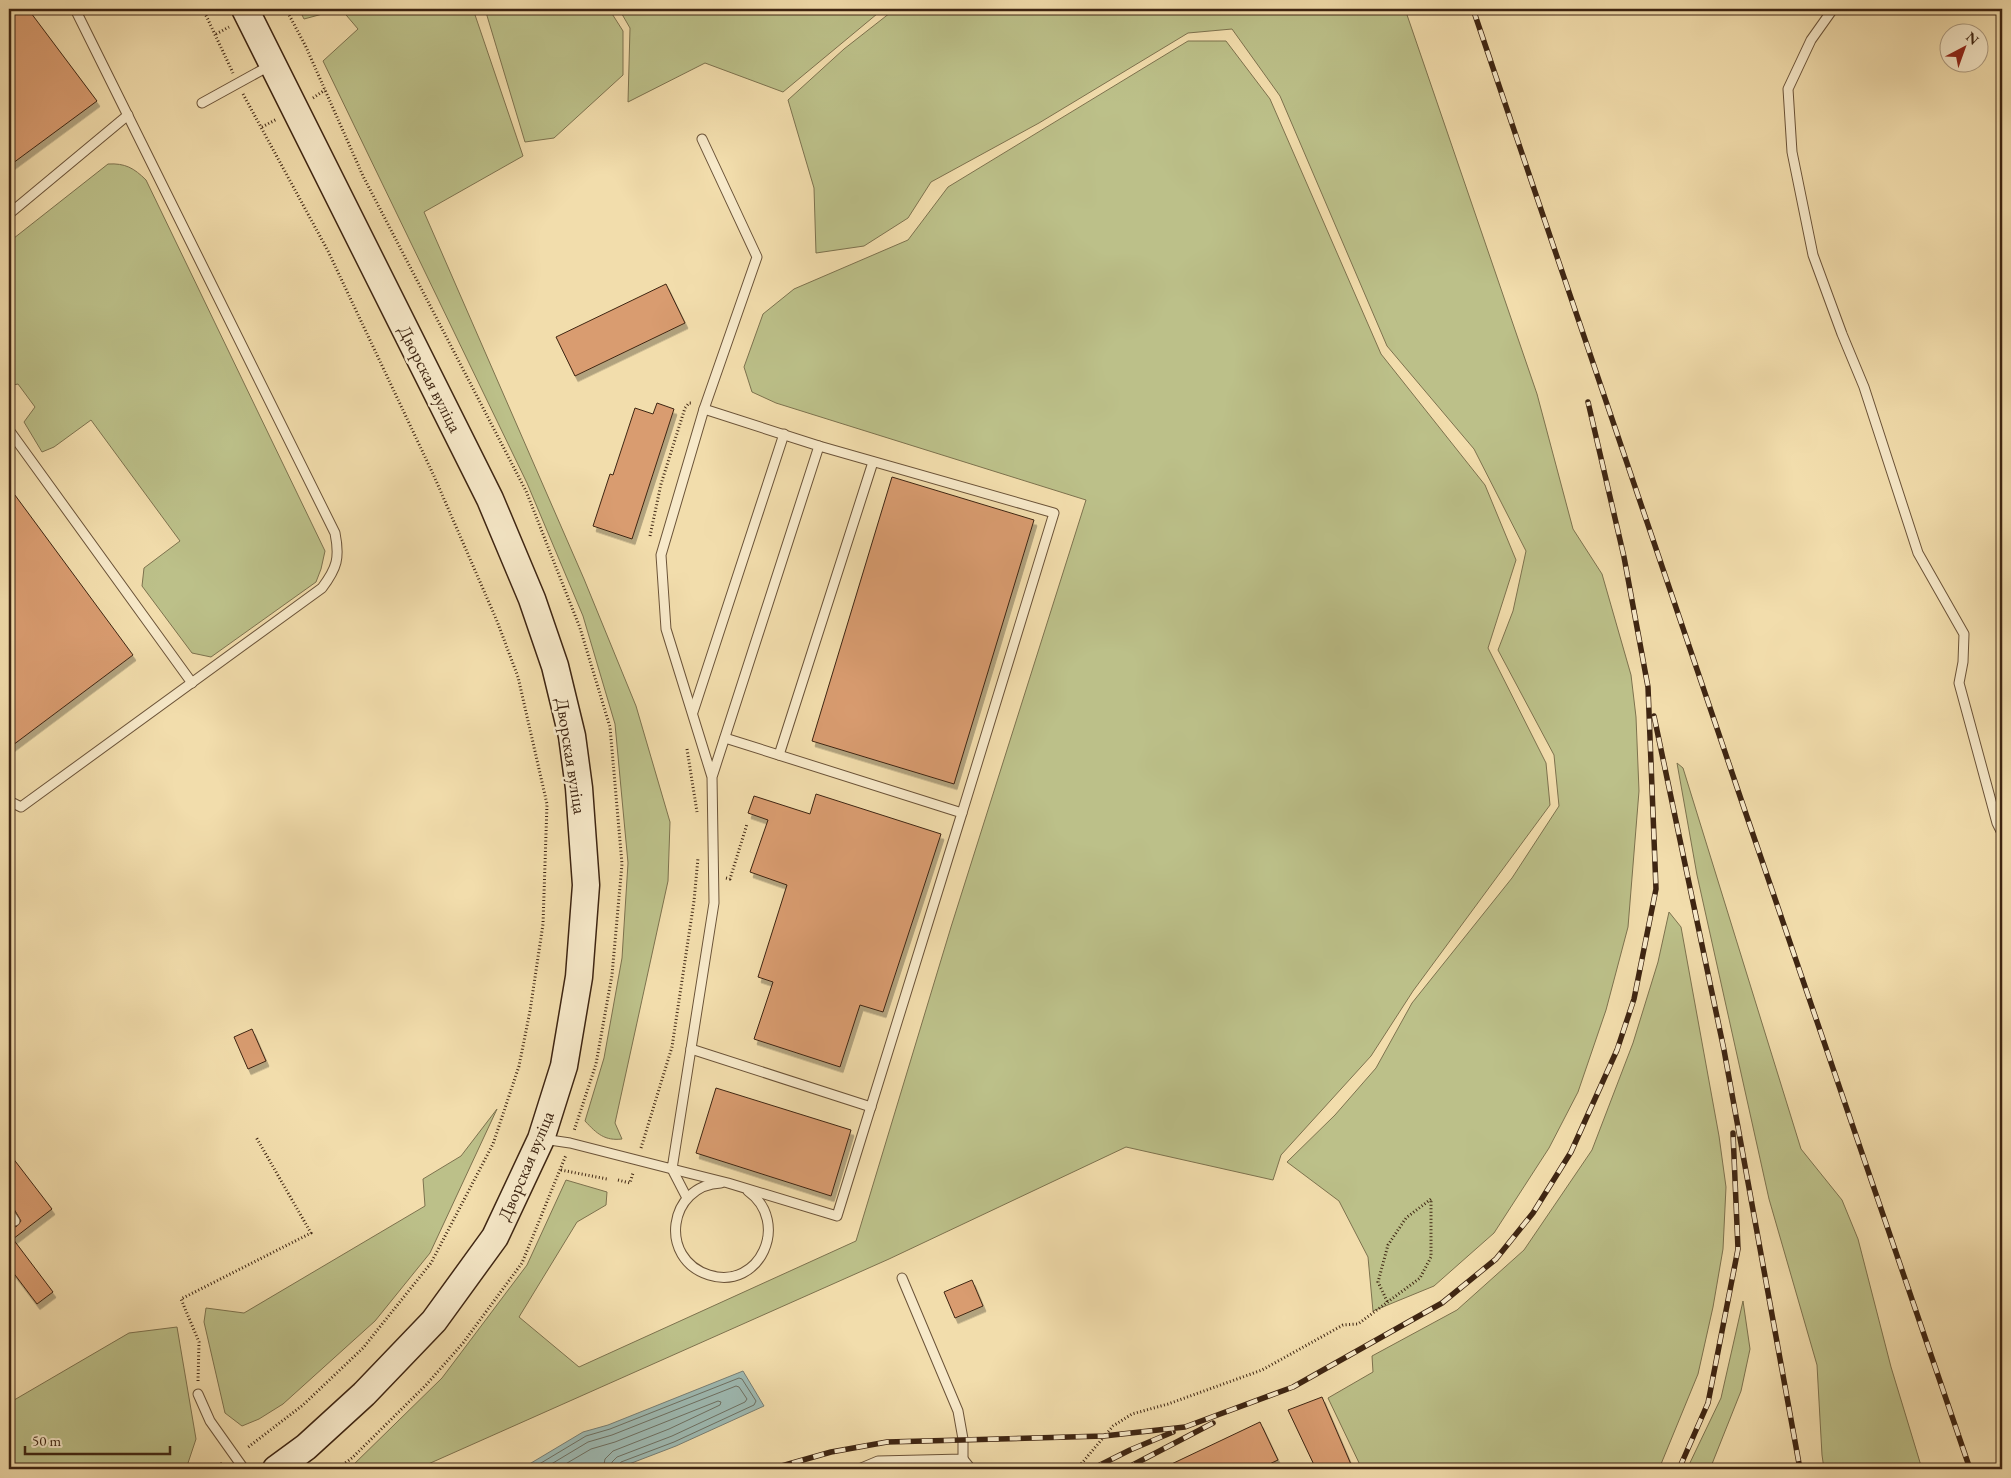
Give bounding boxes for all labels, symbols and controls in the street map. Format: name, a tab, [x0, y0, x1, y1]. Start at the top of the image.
north arrow	[1938, 22, 1988, 72]
text: N	[1962, 28, 1983, 49]
street label: Дворская вуліца	[394, 321, 468, 437]
street label: Дворская вуліца	[551, 696, 592, 816]
street label: Дворская вуліца	[492, 1107, 559, 1224]
scale bar	[25, 1423, 170, 1455]
text: 50 m	[32, 1431, 61, 1450]

